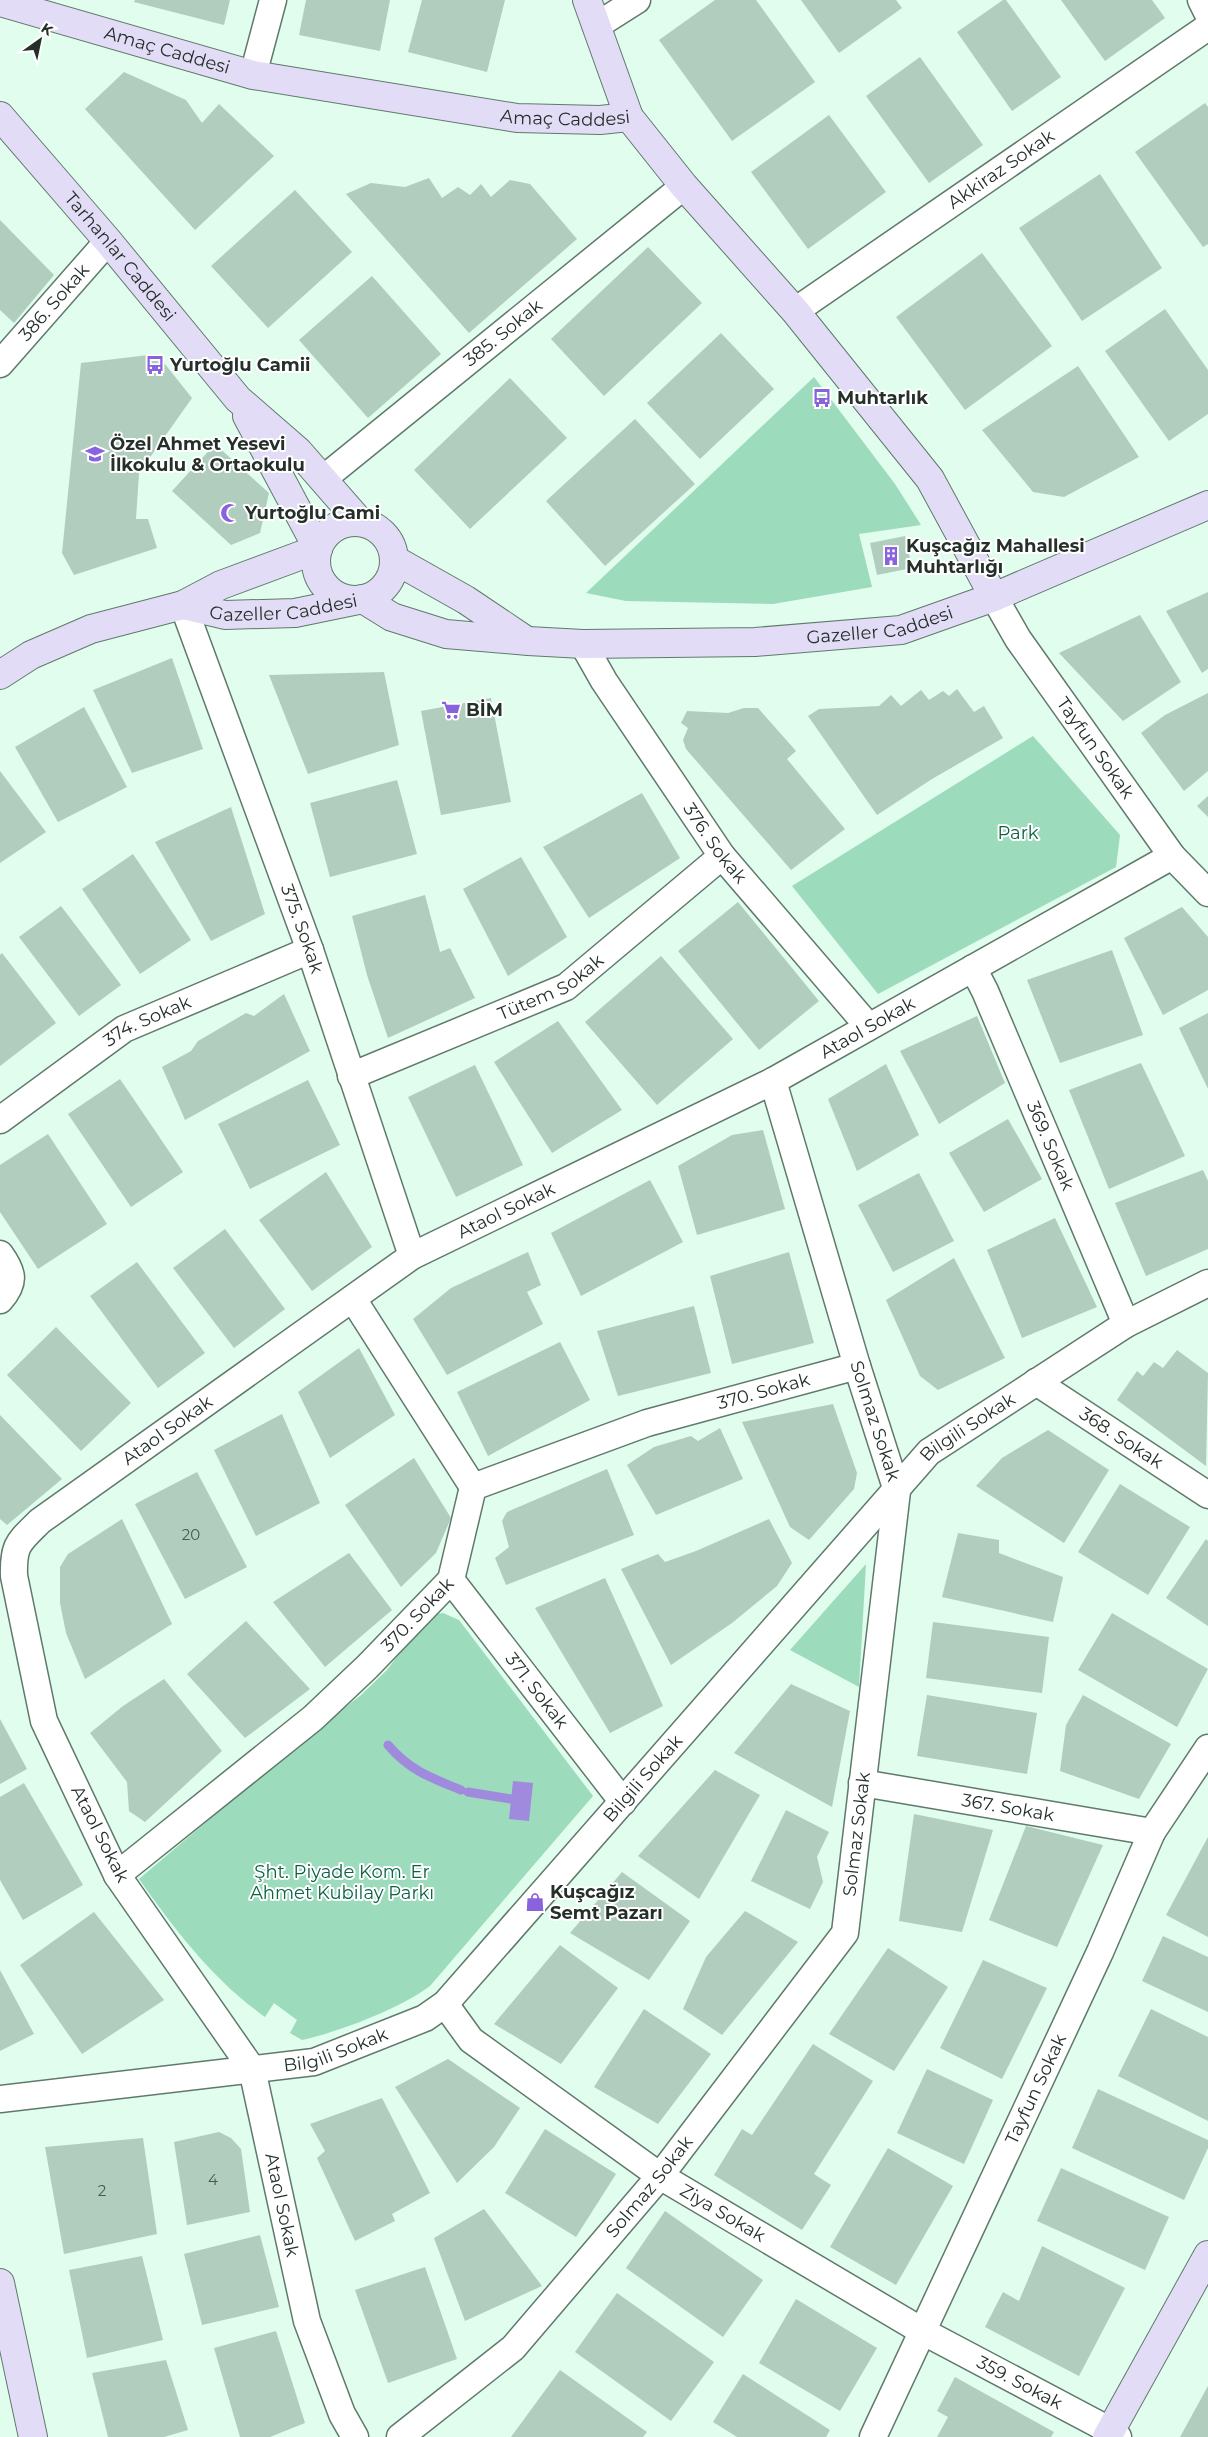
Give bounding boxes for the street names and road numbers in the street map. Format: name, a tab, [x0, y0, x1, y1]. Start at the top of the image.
street label: Amaç Caddesi	[102, 22, 233, 79]
street label: Amaç Caddesi	[499, 104, 631, 131]
street label: Akkiraz Sokak	[943, 125, 1059, 214]
street label: Tarhanlar Caddesi	[60, 187, 181, 326]
street label: 386. Sokak	[14, 259, 94, 346]
street label: 385. Sokak	[459, 294, 547, 371]
street label: Gazeller Caddesi	[207, 589, 359, 626]
street label: Gazeller Caddesi	[806, 601, 956, 649]
street label: Tayfun Sokak	[1052, 693, 1139, 803]
street label: 376. Sokak	[678, 799, 752, 888]
street label: 375. Sokak	[276, 881, 328, 976]
street label: Tütem Sokak	[495, 949, 608, 1025]
street label: 374. Sokak	[99, 991, 194, 1052]
street label: Ataol Sokak	[816, 992, 919, 1063]
street label: 369. Sokak	[1022, 1098, 1079, 1194]
street label: Ataol Sokak	[454, 1177, 559, 1243]
street label: Solmaz Sokak	[845, 1358, 905, 1484]
street label: 370. Sokak	[715, 1368, 812, 1414]
street label: Bilgili Sokak	[915, 1388, 1019, 1466]
street label: Ataol Sokak	[118, 1391, 217, 1470]
street label: 368. Sokak	[1075, 1403, 1167, 1474]
street label: 370. Sokak	[377, 1573, 458, 1657]
street label: 371. Sokak	[500, 1648, 573, 1733]
street label: Bilgili Sokak	[599, 1730, 687, 1827]
street label: Solmaz Sokak	[838, 1770, 875, 1898]
street label: Ataol Sokak	[66, 1782, 134, 1886]
street label: 367. Sokak	[960, 1789, 1056, 1826]
street label: Bilgili Sokak	[282, 2023, 391, 2077]
street label: Tayfun Sokak	[1001, 2030, 1071, 2148]
street label: Solmaz Sokak	[601, 2131, 698, 2242]
street label: Ataol Sokak	[260, 2151, 304, 2259]
street label: Ziya Sokak	[676, 2179, 770, 2247]
street label: 359. Sokak	[973, 2351, 1066, 2414]

